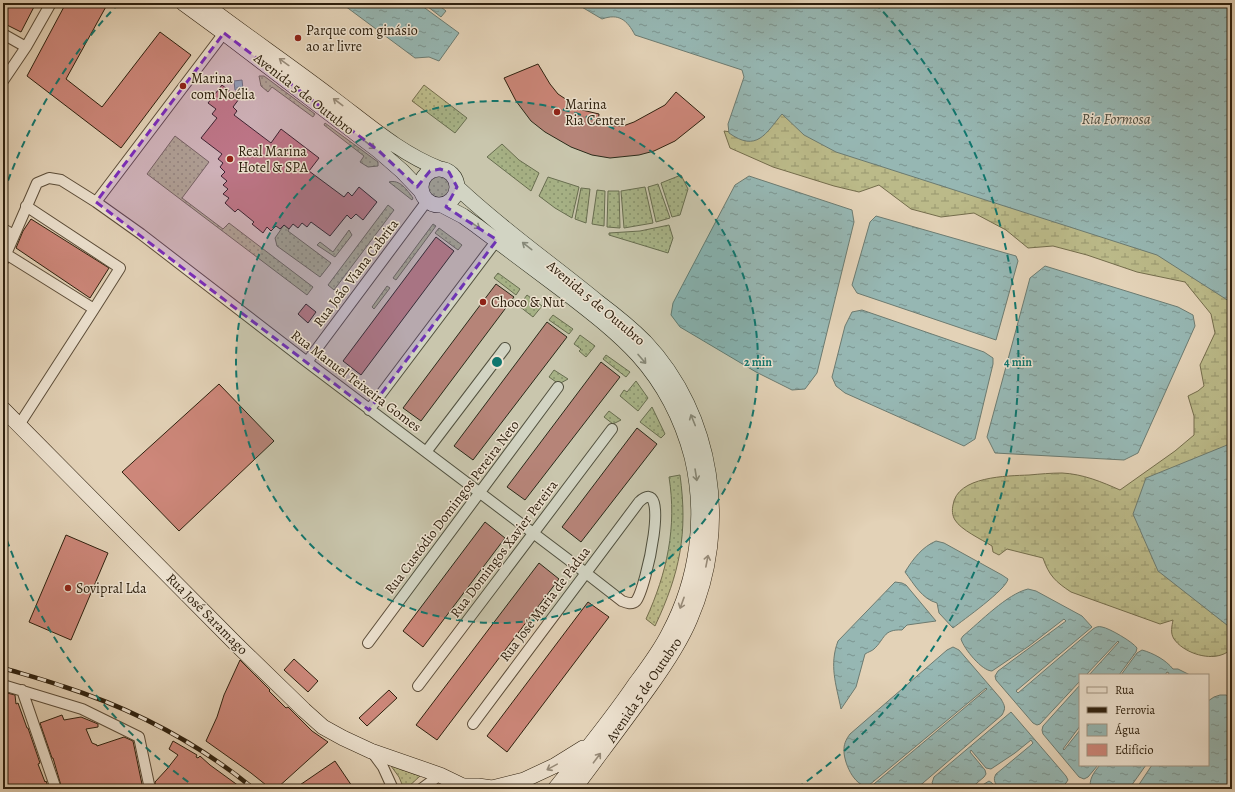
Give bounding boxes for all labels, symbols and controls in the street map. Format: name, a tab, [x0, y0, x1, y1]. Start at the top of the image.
place label: Parque com ginásio ao ar livre	[306, 21, 418, 56]
marker: Parque com ginásio ao ar livre	[293, 33, 303, 43]
street label: Avenida 5 de Outubro	[249, 48, 358, 139]
one-way arrow	[278, 58, 289, 66]
place label: Marina com Noélia	[191, 69, 256, 104]
marker: Marina com Noélia	[178, 81, 188, 91]
place label: Marina Ria Center	[565, 95, 626, 130]
one-way arrow	[333, 98, 344, 106]
marker: Marina Ria Center	[552, 107, 562, 117]
water label: Ria Formosa	[1081, 109, 1151, 129]
one-way arrow	[364, 140, 375, 149]
place label: Real Marina Hotel & SPA	[238, 142, 309, 177]
marker: Real Marina Hotel & SPA	[225, 154, 235, 164]
street label: Rua João Viana Cabrita	[309, 215, 403, 331]
one-way arrow	[470, 221, 481, 229]
one-way arrow	[522, 241, 533, 250]
street label: Avenida 5 de Outubro	[542, 256, 649, 350]
place label: Choco & Nut	[491, 293, 565, 312]
marker: Choco & Nut	[478, 297, 488, 307]
street label: Rua Manuel Teixeira Gomes	[287, 326, 425, 436]
one-way arrow	[637, 354, 646, 364]
text: 2 min	[744, 354, 772, 370]
text: 4 min	[1004, 354, 1032, 370]
centre of rings	[490, 355, 504, 369]
one-way arrow	[689, 414, 697, 426]
street label: Rua Custódio Domingos Pereira Neto	[380, 416, 524, 598]
one-way arrow	[692, 469, 700, 482]
street label: Rua Domingos Xavier Pereira	[446, 476, 562, 622]
street label: Rua José Maria de Pádua	[495, 542, 595, 665]
one-way arrow	[704, 555, 712, 568]
street label: Rua José Saramago	[162, 569, 252, 659]
place label: Sovipral Lda	[76, 579, 147, 598]
marker: Sovipral Lda	[63, 583, 73, 593]
one-way arrow	[678, 597, 686, 609]
street label: Avenida 5 de Outubro	[601, 634, 686, 747]
legend	[1079, 674, 1209, 766]
text: Rua	[1115, 682, 1134, 698]
text: Ferrovia	[1115, 702, 1156, 718]
text: Água	[1114, 722, 1141, 738]
text: Edifício	[1115, 742, 1153, 758]
one-way arrow	[593, 752, 601, 763]
one-way arrow	[547, 763, 559, 771]

